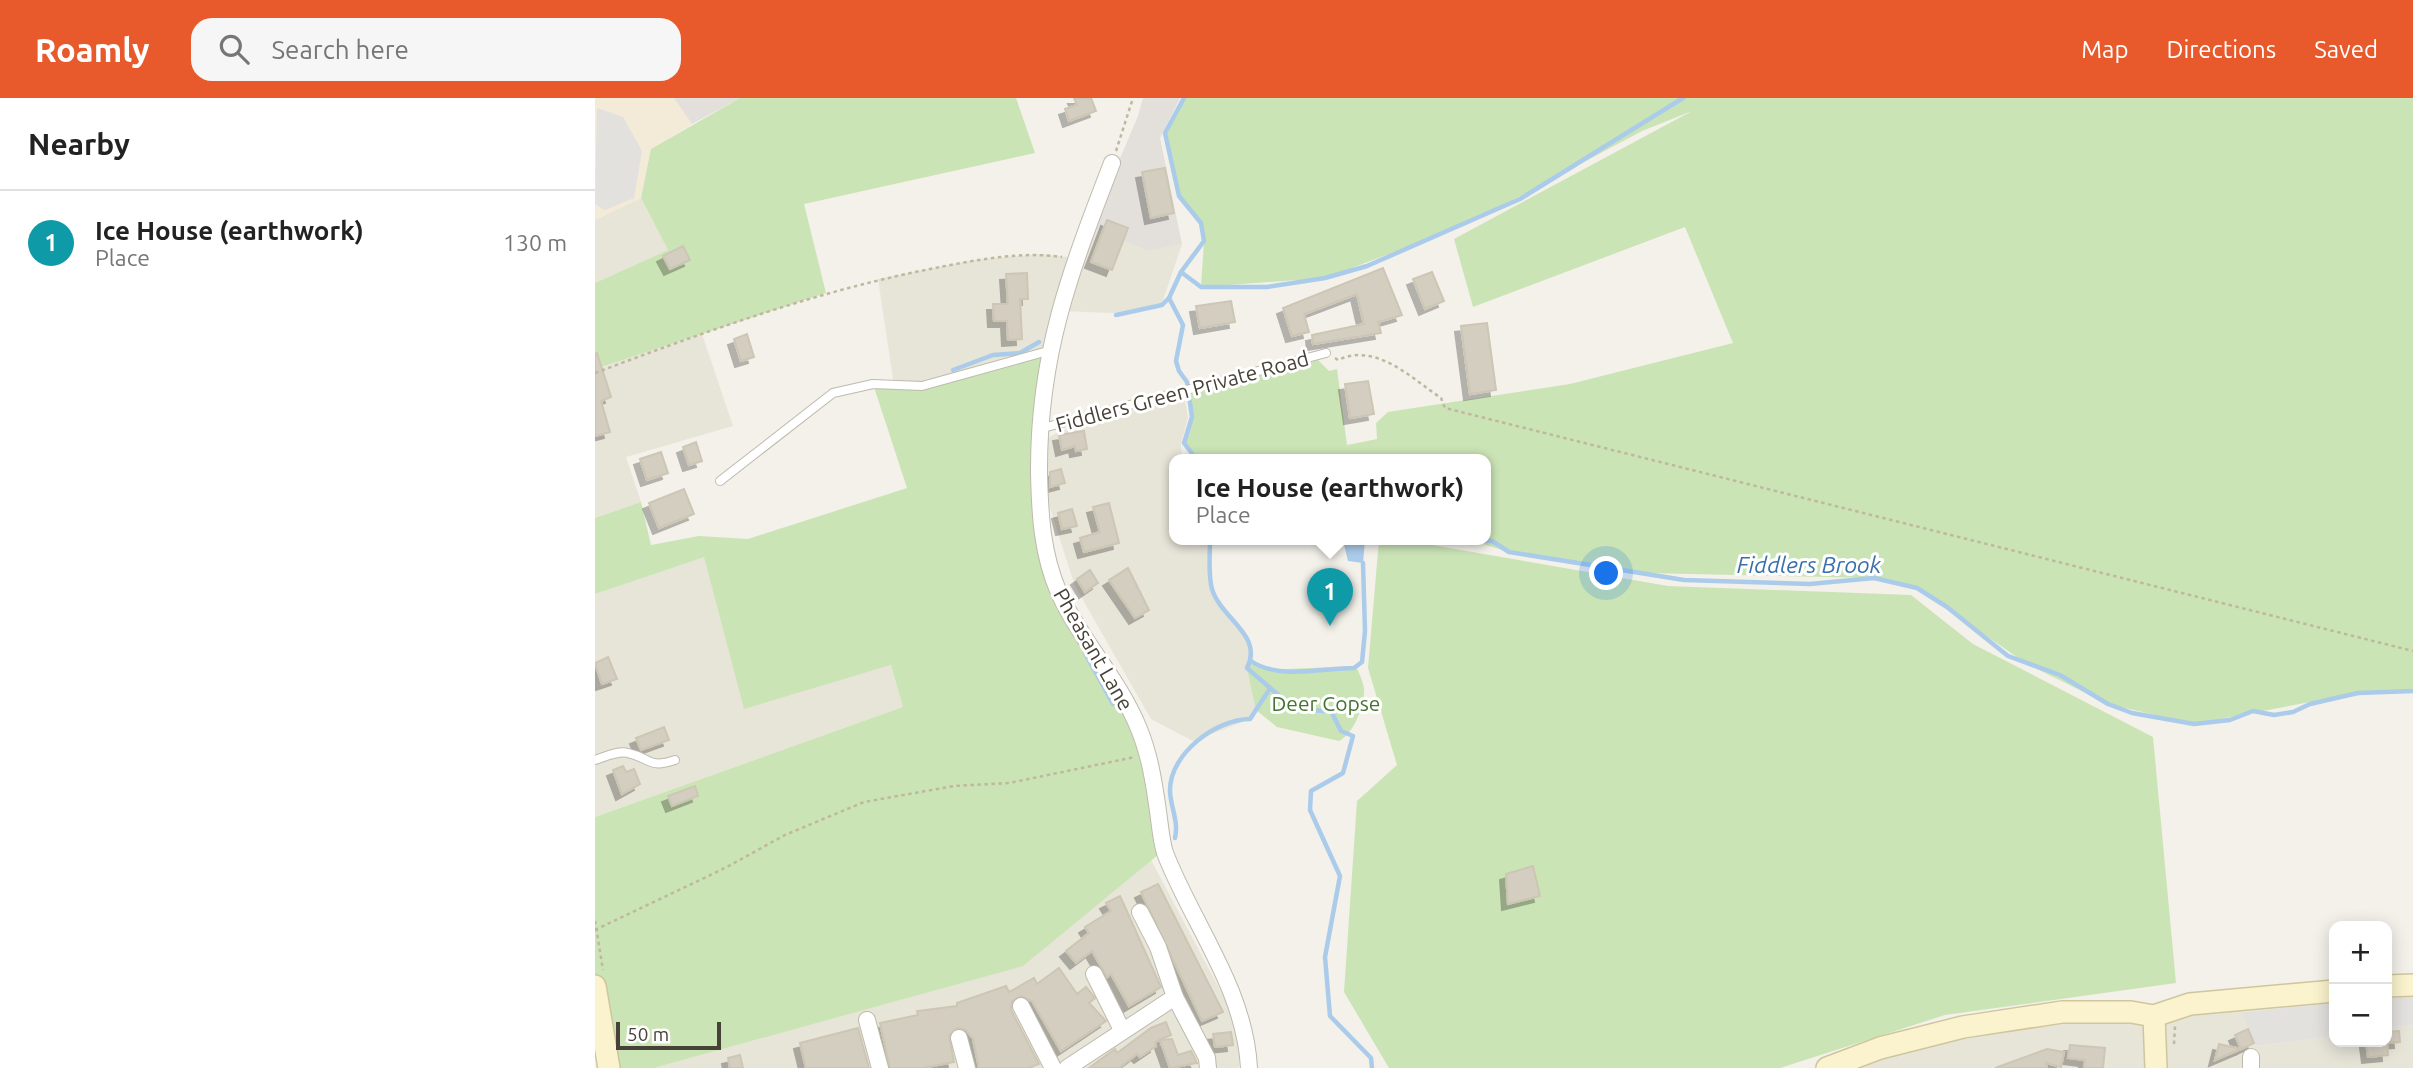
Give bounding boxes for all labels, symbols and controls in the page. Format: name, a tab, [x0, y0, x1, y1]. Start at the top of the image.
search box	[191, 18, 681, 81]
icon: search	[215, 30, 253, 68]
text: Roamly	[35, 31, 149, 68]
text: Search here	[271, 35, 409, 64]
text: Map	[2081, 36, 2128, 63]
text: Directions	[2166, 36, 2276, 63]
text: Saved	[2314, 36, 2378, 63]
text: Nearby	[28, 127, 130, 161]
text: Ice House (earthwork)	[95, 216, 364, 245]
text: 1	[45, 230, 57, 255]
text: 130 m	[503, 230, 567, 255]
text: Place	[95, 245, 150, 270]
street label: Fiddlers Green Private Road	[1053, 346, 1311, 436]
popup	[1169, 454, 1491, 545]
text: Ice House (earthwork)	[1196, 473, 1464, 502]
text: Place	[1196, 502, 1251, 527]
water label: Fiddlers Brook	[1737, 552, 1882, 577]
your location	[1589, 556, 1623, 590]
pin: 1	[1307, 568, 1353, 626]
street label: Pheasant Lane	[1049, 584, 1139, 714]
park label: Deer Copse	[1272, 691, 1380, 715]
map controls	[2329, 921, 2392, 1047]
button: +	[2329, 921, 2392, 984]
button: −	[2329, 984, 2392, 1047]
scale bar	[616, 1019, 721, 1051]
text: 50 m	[627, 1023, 669, 1045]

